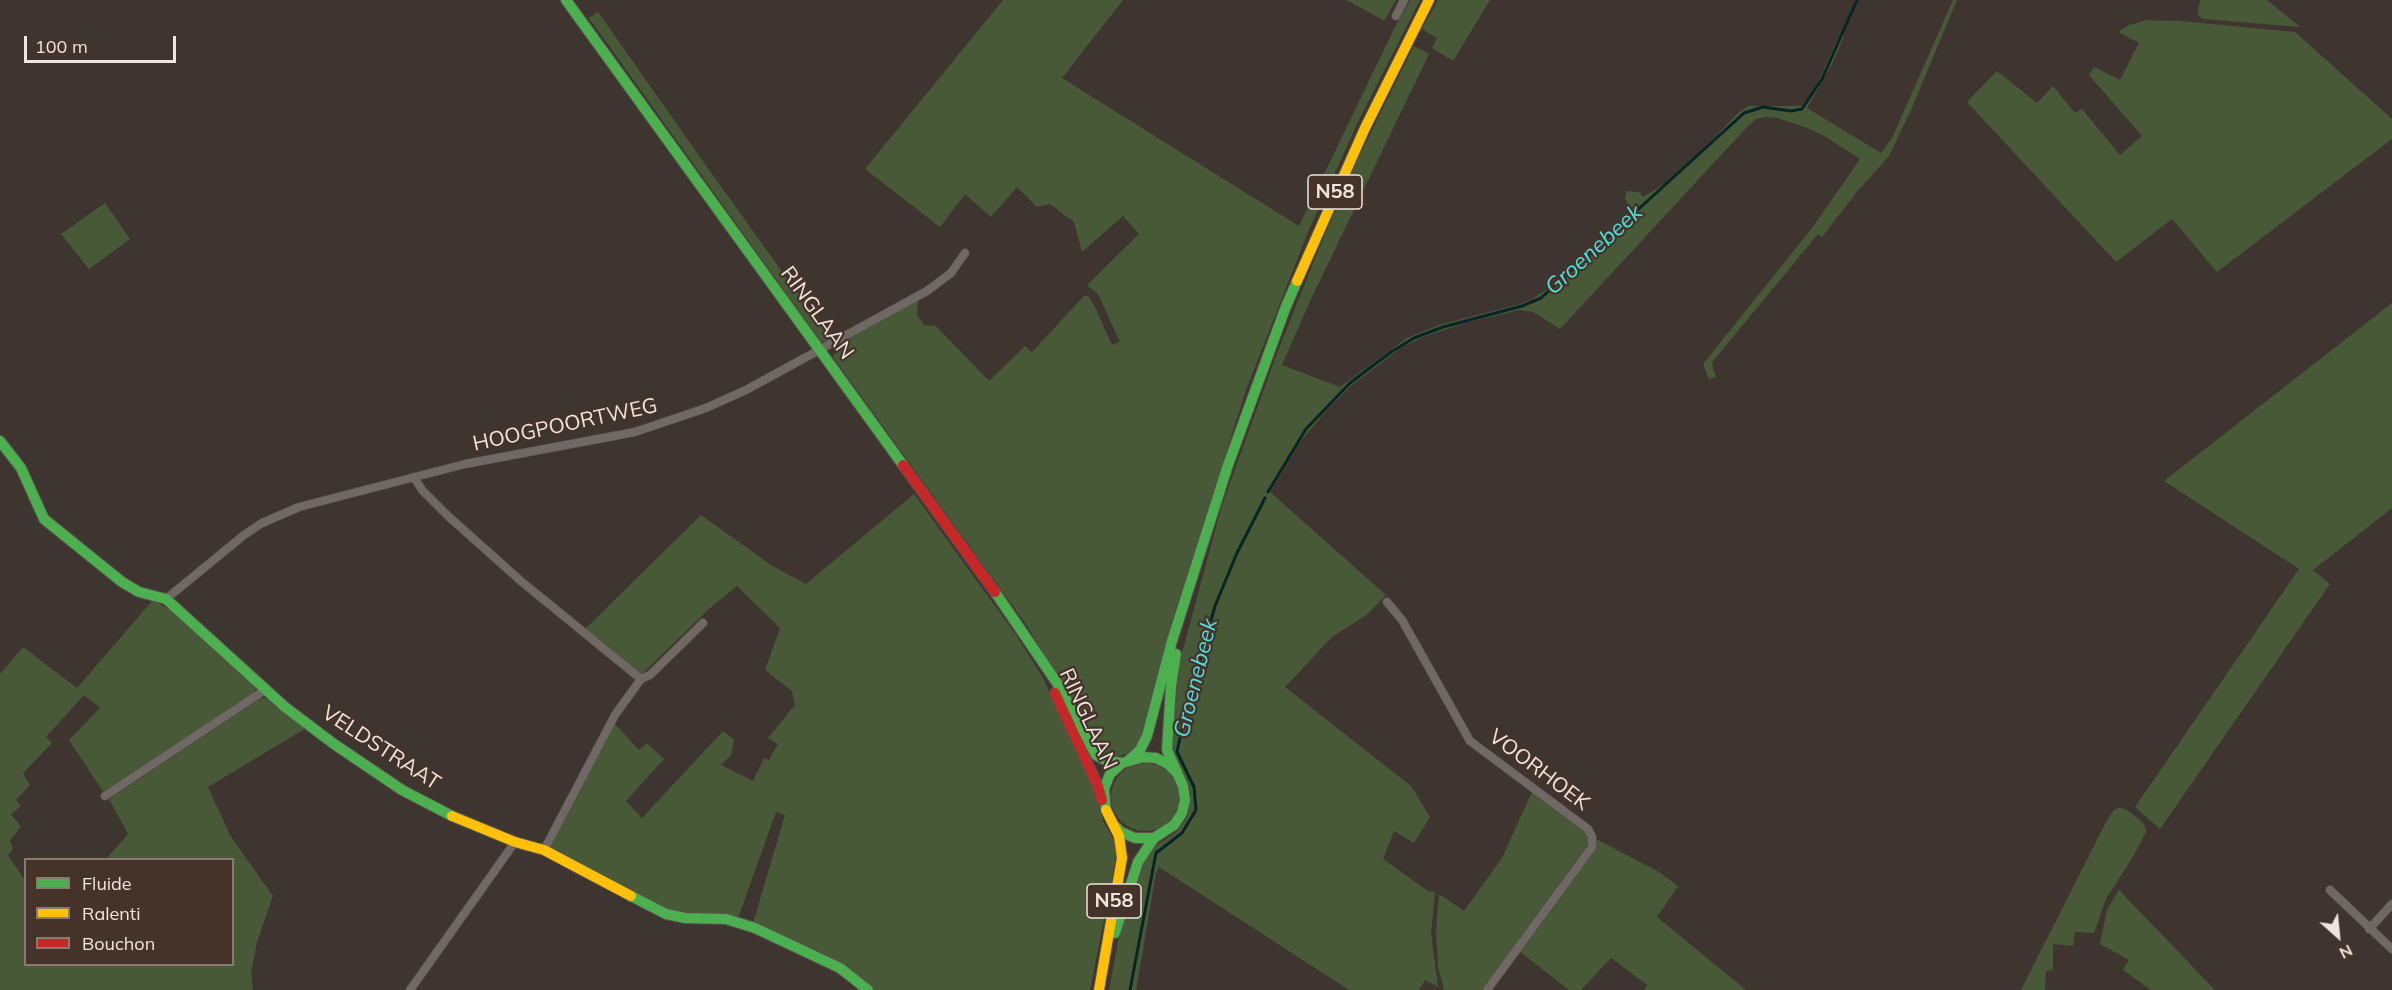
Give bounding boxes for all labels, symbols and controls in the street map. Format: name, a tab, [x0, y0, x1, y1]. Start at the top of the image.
scale bar	[27, 24, 178, 62]
text: 100 m	[35, 35, 88, 58]
road number: N58	[1308, 175, 1362, 209]
water label: Groenebeek	[1540, 199, 1648, 301]
street label: RINGLAAN	[775, 262, 859, 364]
street label: HOOGPOORTWEG	[471, 393, 659, 457]
water label: Groenebeek	[1168, 616, 1224, 740]
street label: RINGLAAN	[1054, 664, 1122, 774]
street label: VELDSTRAAT	[317, 700, 445, 796]
street label: VOORHOEK	[1484, 724, 1594, 816]
legend	[24, 858, 234, 966]
text: Fluide	[82, 872, 132, 895]
road number: N58	[1087, 884, 1141, 918]
text: Ralenti	[82, 902, 140, 925]
north arrow	[2308, 906, 2368, 966]
text: Bouchon	[82, 932, 155, 955]
text: N	[2336, 940, 2356, 964]

